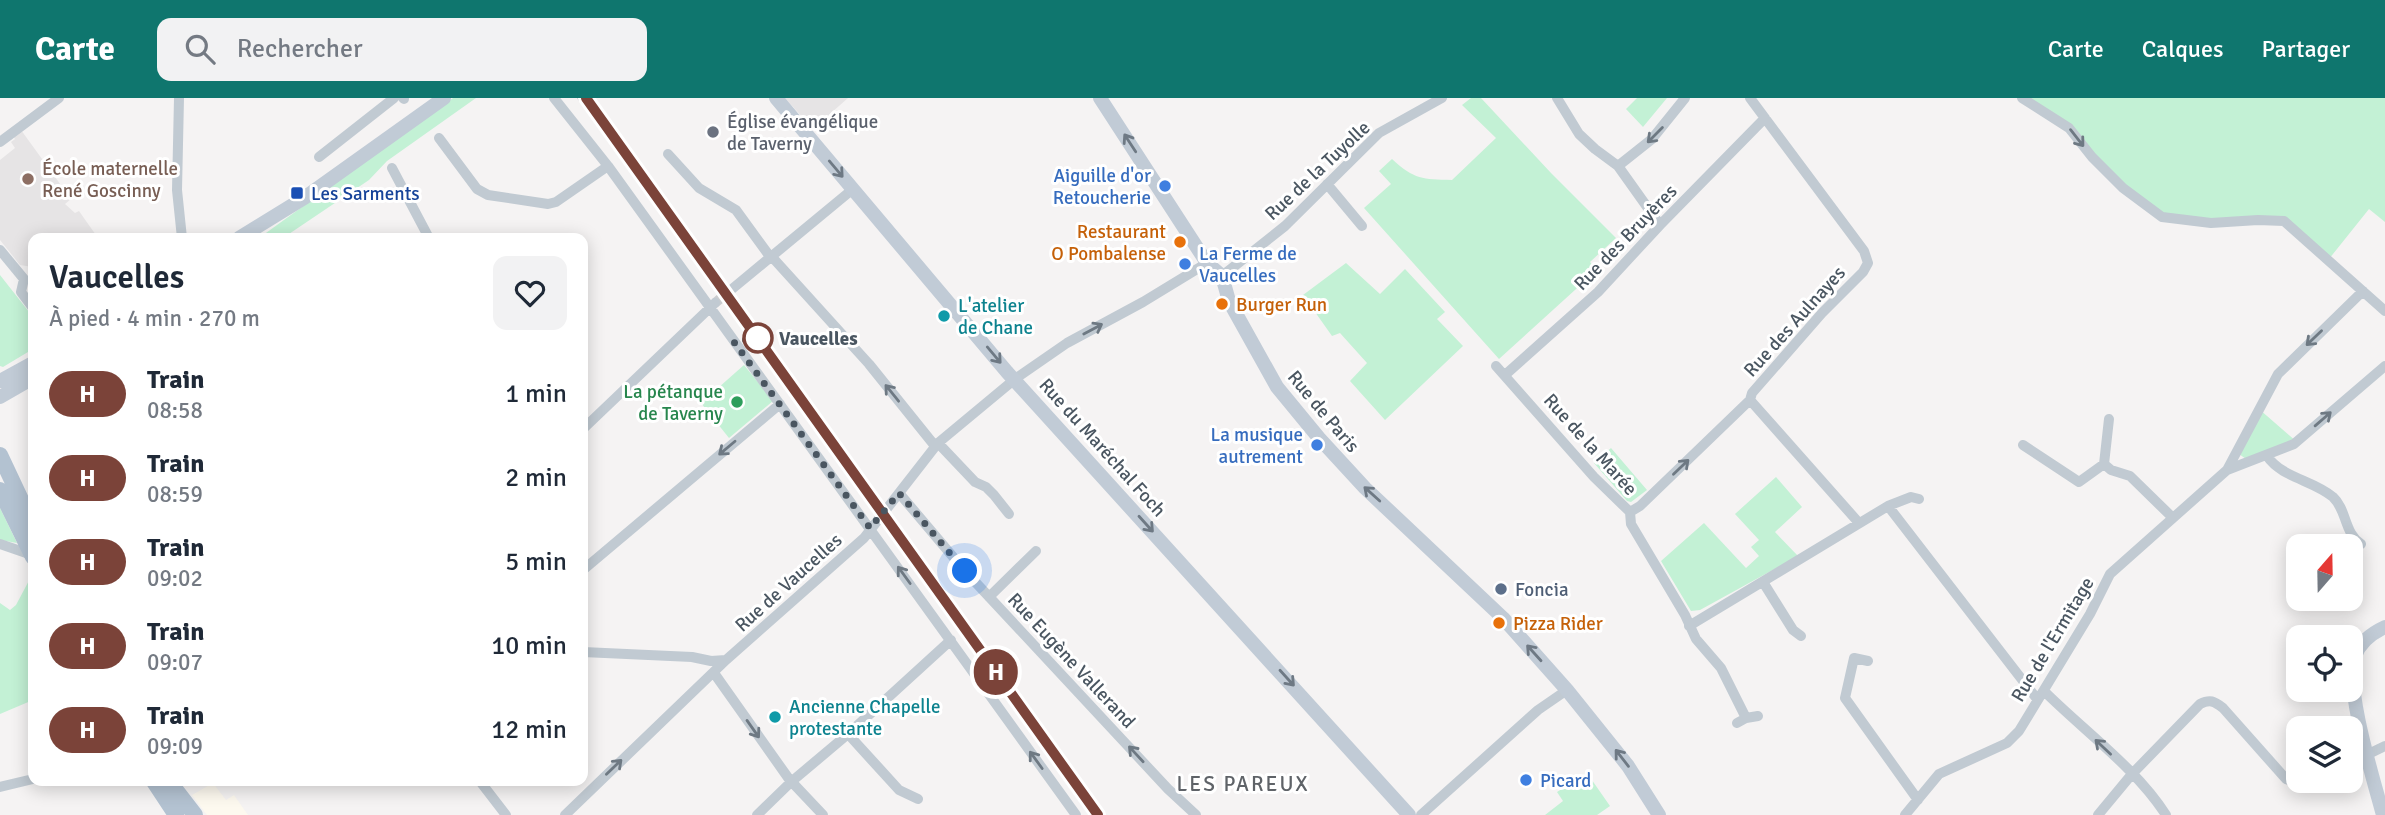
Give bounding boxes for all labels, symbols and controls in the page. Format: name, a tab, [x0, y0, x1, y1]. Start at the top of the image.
search box	[157, 18, 647, 81]
text: Carte	[35, 29, 115, 70]
icon: search	[181, 30, 219, 68]
text: Rechercher	[237, 33, 363, 65]
text: Carte	[2048, 34, 2104, 64]
text: Calques	[2142, 34, 2223, 64]
text: Partager	[2261, 34, 2350, 64]
place label: Église évangélique de Taverny	[727, 110, 878, 156]
street label: Rue de la Tuyolle	[1260, 116, 1375, 226]
marker: Église évangélique de Taverny	[705, 124, 721, 140]
one-way arrow	[1646, 126, 1663, 143]
one-way arrow	[2069, 128, 2084, 146]
one-way arrow	[1123, 134, 1137, 154]
place label: École maternelle René Goscinny	[42, 157, 178, 203]
one-way arrow	[827, 160, 843, 178]
place label: Aiguille d'or Retoucherie	[1053, 164, 1151, 210]
marker: École maternelle René Goscinny	[20, 171, 36, 187]
marker: Aiguille d'or Retoucherie	[1157, 178, 1173, 194]
street label: Rue des Bruyères	[1569, 180, 1682, 296]
place label: Les Sarments	[311, 182, 420, 206]
marker: Les Sarments	[289, 185, 305, 201]
place label: Restaurant O Pombalense	[1051, 220, 1166, 266]
marker: Restaurant O Pombalense	[1172, 234, 1188, 250]
place label: La Ferme de Vaucelles	[1199, 242, 1297, 288]
button: heart	[493, 256, 567, 330]
marker: La Ferme de Vaucelles	[1177, 256, 1193, 272]
text: Vaucelles	[49, 257, 184, 298]
street label: Rue des Aulnayes	[1739, 261, 1851, 382]
place label: Burger Run	[1236, 293, 1327, 317]
place label: L'atelier de Chane	[958, 294, 1033, 340]
marker: Burger Run	[1214, 296, 1230, 312]
text: À pied · 4 min · 270 m	[49, 304, 260, 333]
marker: L'atelier de Chane	[936, 308, 952, 324]
one-way arrow	[1082, 322, 1103, 335]
marker: Vaucelles	[743, 323, 773, 353]
place label: Vaucelles	[779, 327, 858, 351]
one-way arrow	[2306, 330, 2323, 347]
one-way arrow	[985, 346, 1001, 364]
text: Train	[147, 364, 205, 396]
street label: Rue de Paris	[1282, 366, 1364, 457]
street label: Rue du Maréchal Foch	[1034, 373, 1171, 522]
text: 1 min	[505, 378, 567, 410]
text: H	[79, 379, 96, 409]
place label: La pétanque de Taverny	[623, 380, 723, 426]
one-way arrow	[884, 385, 900, 403]
street label: Rue de la Marée	[1538, 389, 1642, 501]
marker: La pétanque de Taverny	[729, 394, 745, 410]
text: 08:58	[147, 396, 203, 425]
one-way arrow	[2314, 411, 2332, 427]
place label: La musique autrement	[1211, 423, 1303, 469]
marker: La musique autrement	[1309, 437, 1325, 453]
one-way arrow	[719, 440, 737, 456]
text: Train	[147, 448, 205, 480]
one-way arrow	[1672, 458, 1689, 475]
text: 2 min	[505, 462, 567, 494]
text: H	[79, 463, 96, 493]
text: 08:59	[147, 480, 203, 509]
one-way arrow	[1364, 485, 1381, 502]
one-way arrow	[1138, 514, 1154, 532]
street label: Rue de Vaucelles	[730, 528, 847, 637]
text: Train	[147, 532, 205, 564]
north arrow	[2286, 534, 2362, 611]
map controls	[2286, 534, 2363, 793]
text: 5 min	[505, 546, 567, 578]
text: H	[79, 547, 96, 577]
your location	[947, 553, 982, 588]
text: 09:02	[147, 564, 203, 593]
one-way arrow	[896, 566, 911, 585]
street label: Rue de l'Ermitage	[2006, 573, 2100, 706]
place label: Foncia	[1515, 578, 1569, 602]
marker: Foncia	[1493, 581, 1509, 597]
street label: Rue Eugène Vallerand	[1002, 588, 1140, 733]
place label: Pizza Rider	[1513, 612, 1603, 636]
marker: Pizza Rider	[1491, 615, 1507, 631]
text: Train	[147, 616, 205, 648]
button: locate	[2286, 625, 2363, 702]
text: 10 min	[491, 630, 567, 662]
text: H	[79, 631, 96, 661]
one-way arrow	[1526, 644, 1542, 662]
text: 09:07	[147, 648, 203, 677]
line badge: H	[973, 649, 1019, 695]
text: H	[988, 657, 1004, 687]
one-way arrow	[1278, 669, 1295, 686]
place label: Ancienne Chapelle protestante	[789, 695, 941, 741]
text: Train	[147, 700, 205, 732]
marker: Ancienne Chapelle protestante	[767, 709, 783, 725]
text: 12 min	[491, 714, 567, 746]
text: H	[79, 715, 96, 745]
button: layers	[2286, 716, 2363, 793]
one-way arrow	[746, 719, 760, 738]
text: 09:09	[147, 732, 203, 761]
one-way arrow	[2095, 739, 2112, 756]
one-way arrow	[1128, 745, 1144, 763]
one-way arrow	[1614, 749, 1629, 768]
one-way arrow	[1029, 751, 1044, 769]
one-way arrow	[606, 759, 623, 776]
place label: Picard	[1540, 769, 1591, 793]
district label: LES PAREUX	[1177, 771, 1310, 797]
marker: Picard	[1518, 772, 1534, 788]

